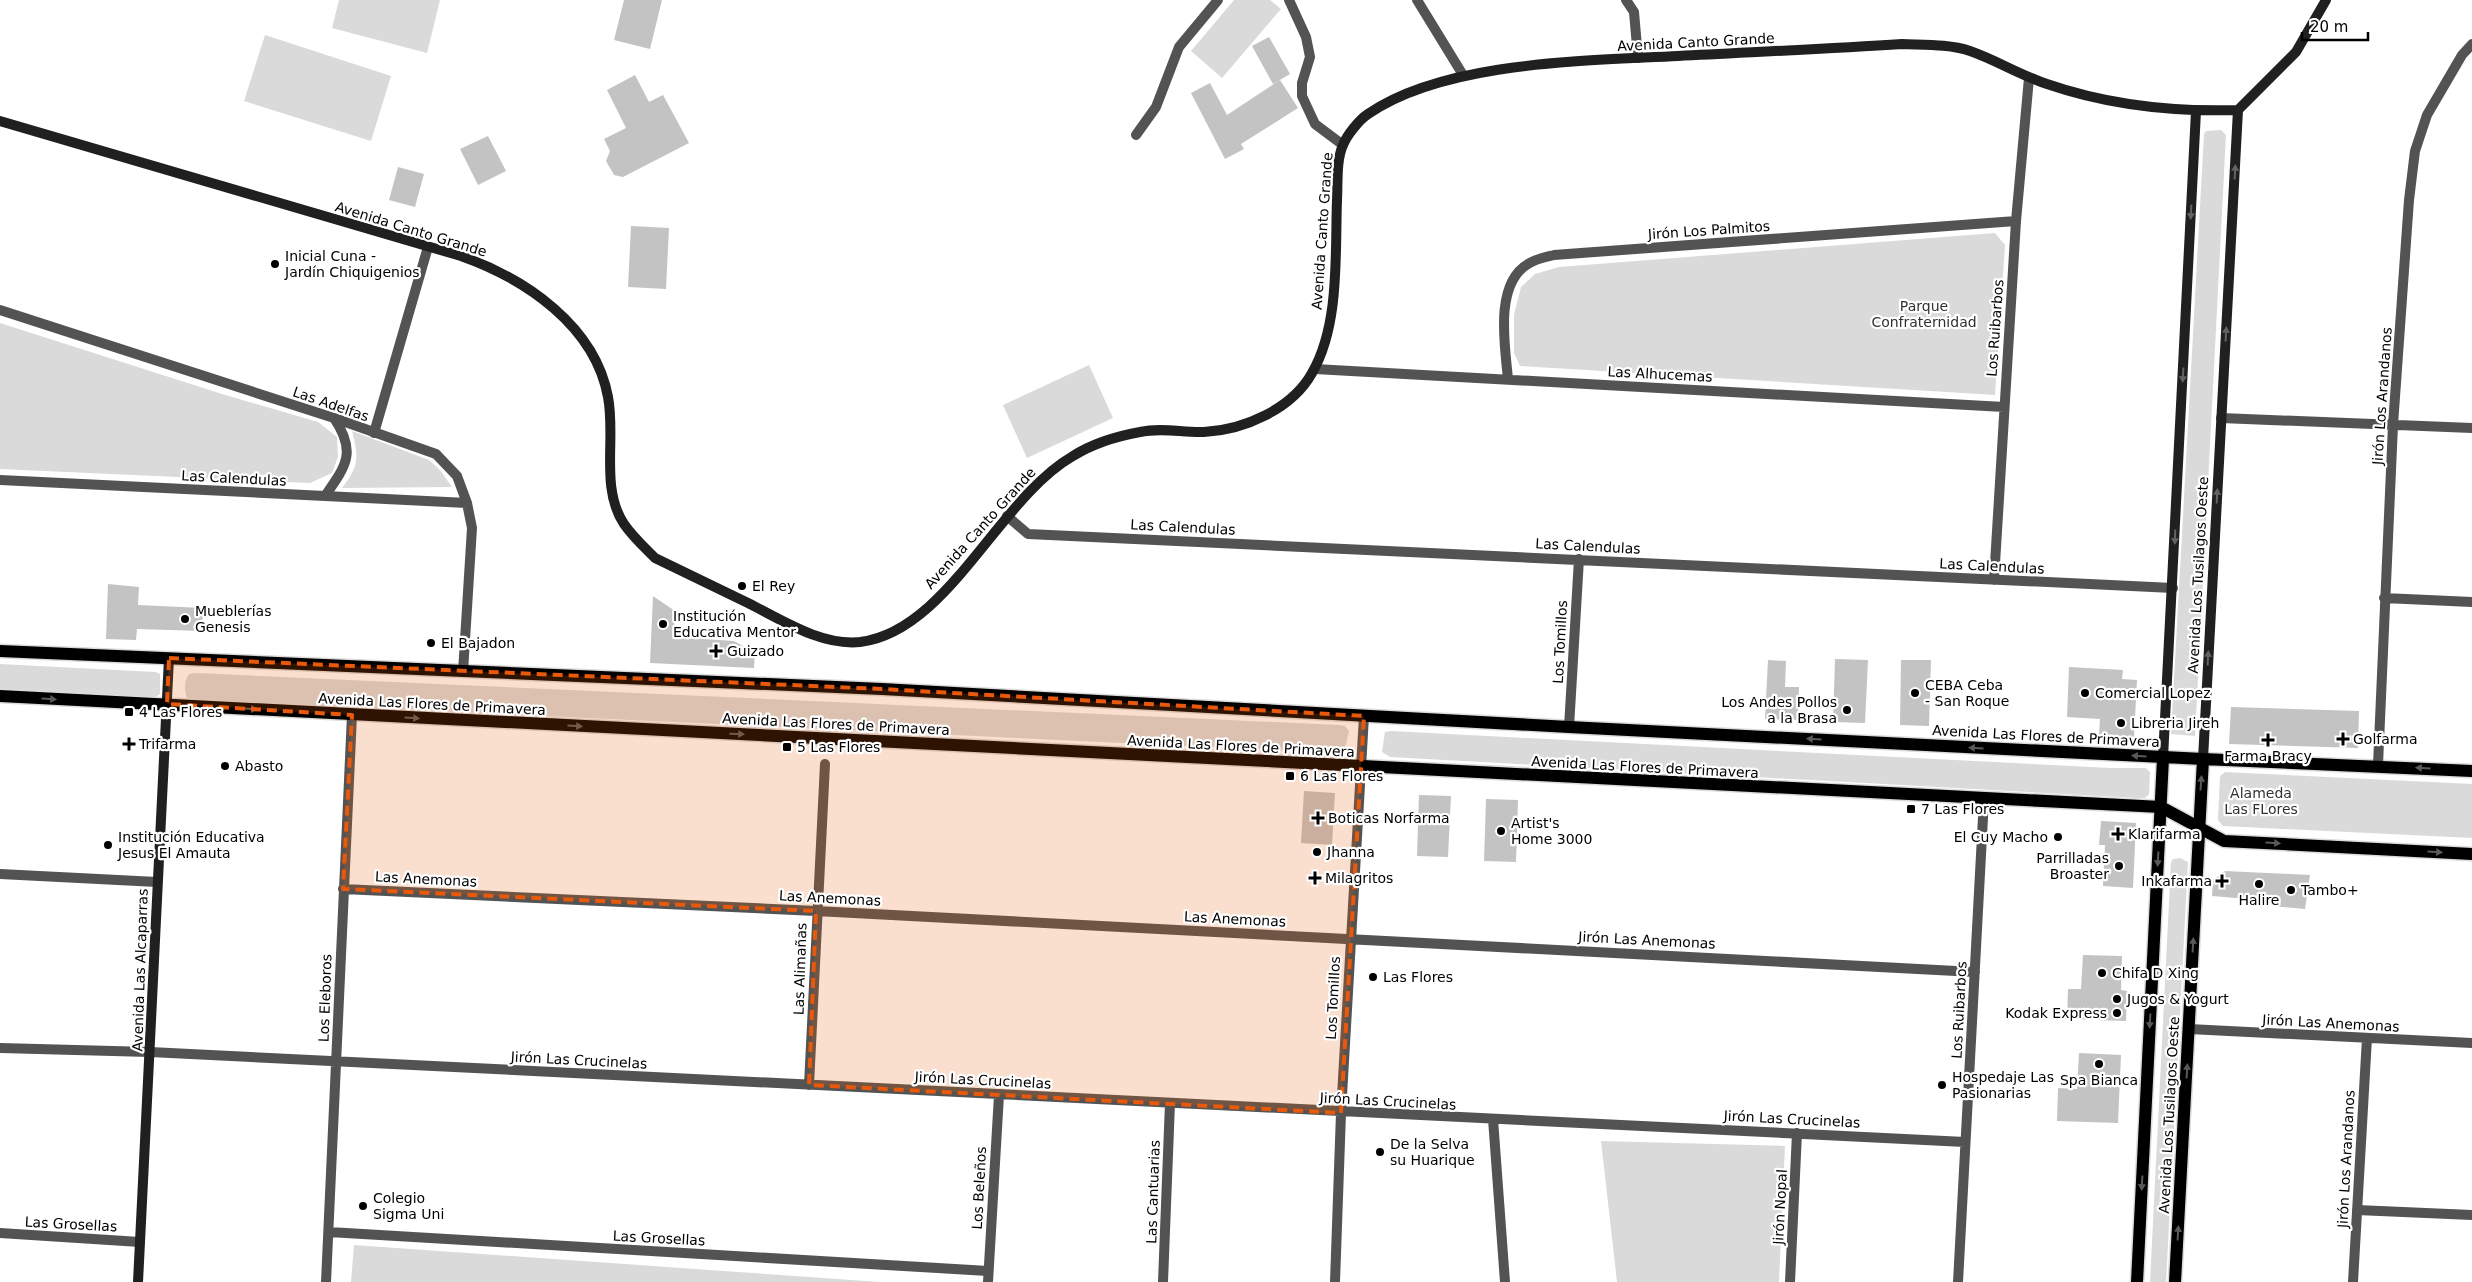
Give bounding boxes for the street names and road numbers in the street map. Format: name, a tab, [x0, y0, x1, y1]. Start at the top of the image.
street label: Avenida Canto Grande	[1617, 30, 1775, 54]
street label: Avenida Canto Grande	[1309, 152, 1335, 310]
street label: Avenida Canto Grande	[333, 198, 489, 260]
street label: Jirón Los Palmitos	[1646, 218, 1771, 242]
street label: Los Ruibarbos	[1984, 279, 2006, 377]
street label: Jirón Los Arandanos	[2369, 327, 2395, 466]
street label: Las Alhucemas	[1607, 363, 1713, 385]
street label: Las Adelfas	[291, 383, 371, 425]
street label: Avenida Canto Grande	[921, 464, 1039, 592]
street label: Las Calendulas	[181, 467, 287, 489]
street label: Avenida Los Tusilagos Oeste	[2185, 476, 2211, 674]
street label: Las Calendulas	[1130, 516, 1236, 538]
street label: Las Calendulas	[1535, 535, 1641, 557]
street label: Las Calendulas	[1939, 555, 2045, 577]
street label: Los Tomillos	[1550, 600, 1570, 684]
street label: Avenida Las Flores de Primavera	[318, 690, 546, 718]
street label: Avenida Las Flores de Primavera	[722, 710, 950, 738]
street label: Avenida Las Flores de Primavera	[1932, 722, 2160, 750]
street label: Avenida Las Flores de Primavera	[1127, 732, 1355, 760]
street label: Avenida Las Flores de Primavera	[1531, 753, 1759, 781]
street label: Las Anemonas	[375, 868, 477, 890]
street label: Las Anemonas	[779, 887, 881, 909]
street label: Avenida Las Alcaparras	[129, 888, 151, 1052]
street label: Las Anemonas	[1184, 908, 1286, 930]
street label: Las Alimañas	[790, 923, 810, 1015]
street label: Jirón Las Anemonas	[1577, 928, 1716, 952]
street label: Los Eleboros	[315, 954, 335, 1042]
street label: Los Tomillos	[1323, 956, 1343, 1040]
street label: Los Ruibarbos	[1948, 961, 1970, 1059]
street label: Jirón Las Anemonas	[2261, 1011, 2400, 1035]
street label: Avenida Los Tusilagos Oeste	[2156, 1016, 2182, 1214]
street label: Jirón Las Crucinelas	[509, 1048, 648, 1072]
street label: Jirón Las Crucinelas	[913, 1068, 1052, 1092]
street label: Jirón Las Crucinelas	[1318, 1089, 1457, 1113]
street label: Jirón Los Arandanos	[2334, 1090, 2358, 1229]
street label: Jirón Las Crucinelas	[1722, 1107, 1861, 1131]
street label: Las Cantuarias	[1143, 1140, 1163, 1244]
street label: Los Beleños	[969, 1146, 989, 1230]
street label: Jirón Nopal	[1770, 1169, 1790, 1246]
street label: Las Grosellas	[24, 1214, 118, 1234]
street label: Las Grosellas	[612, 1228, 706, 1248]

